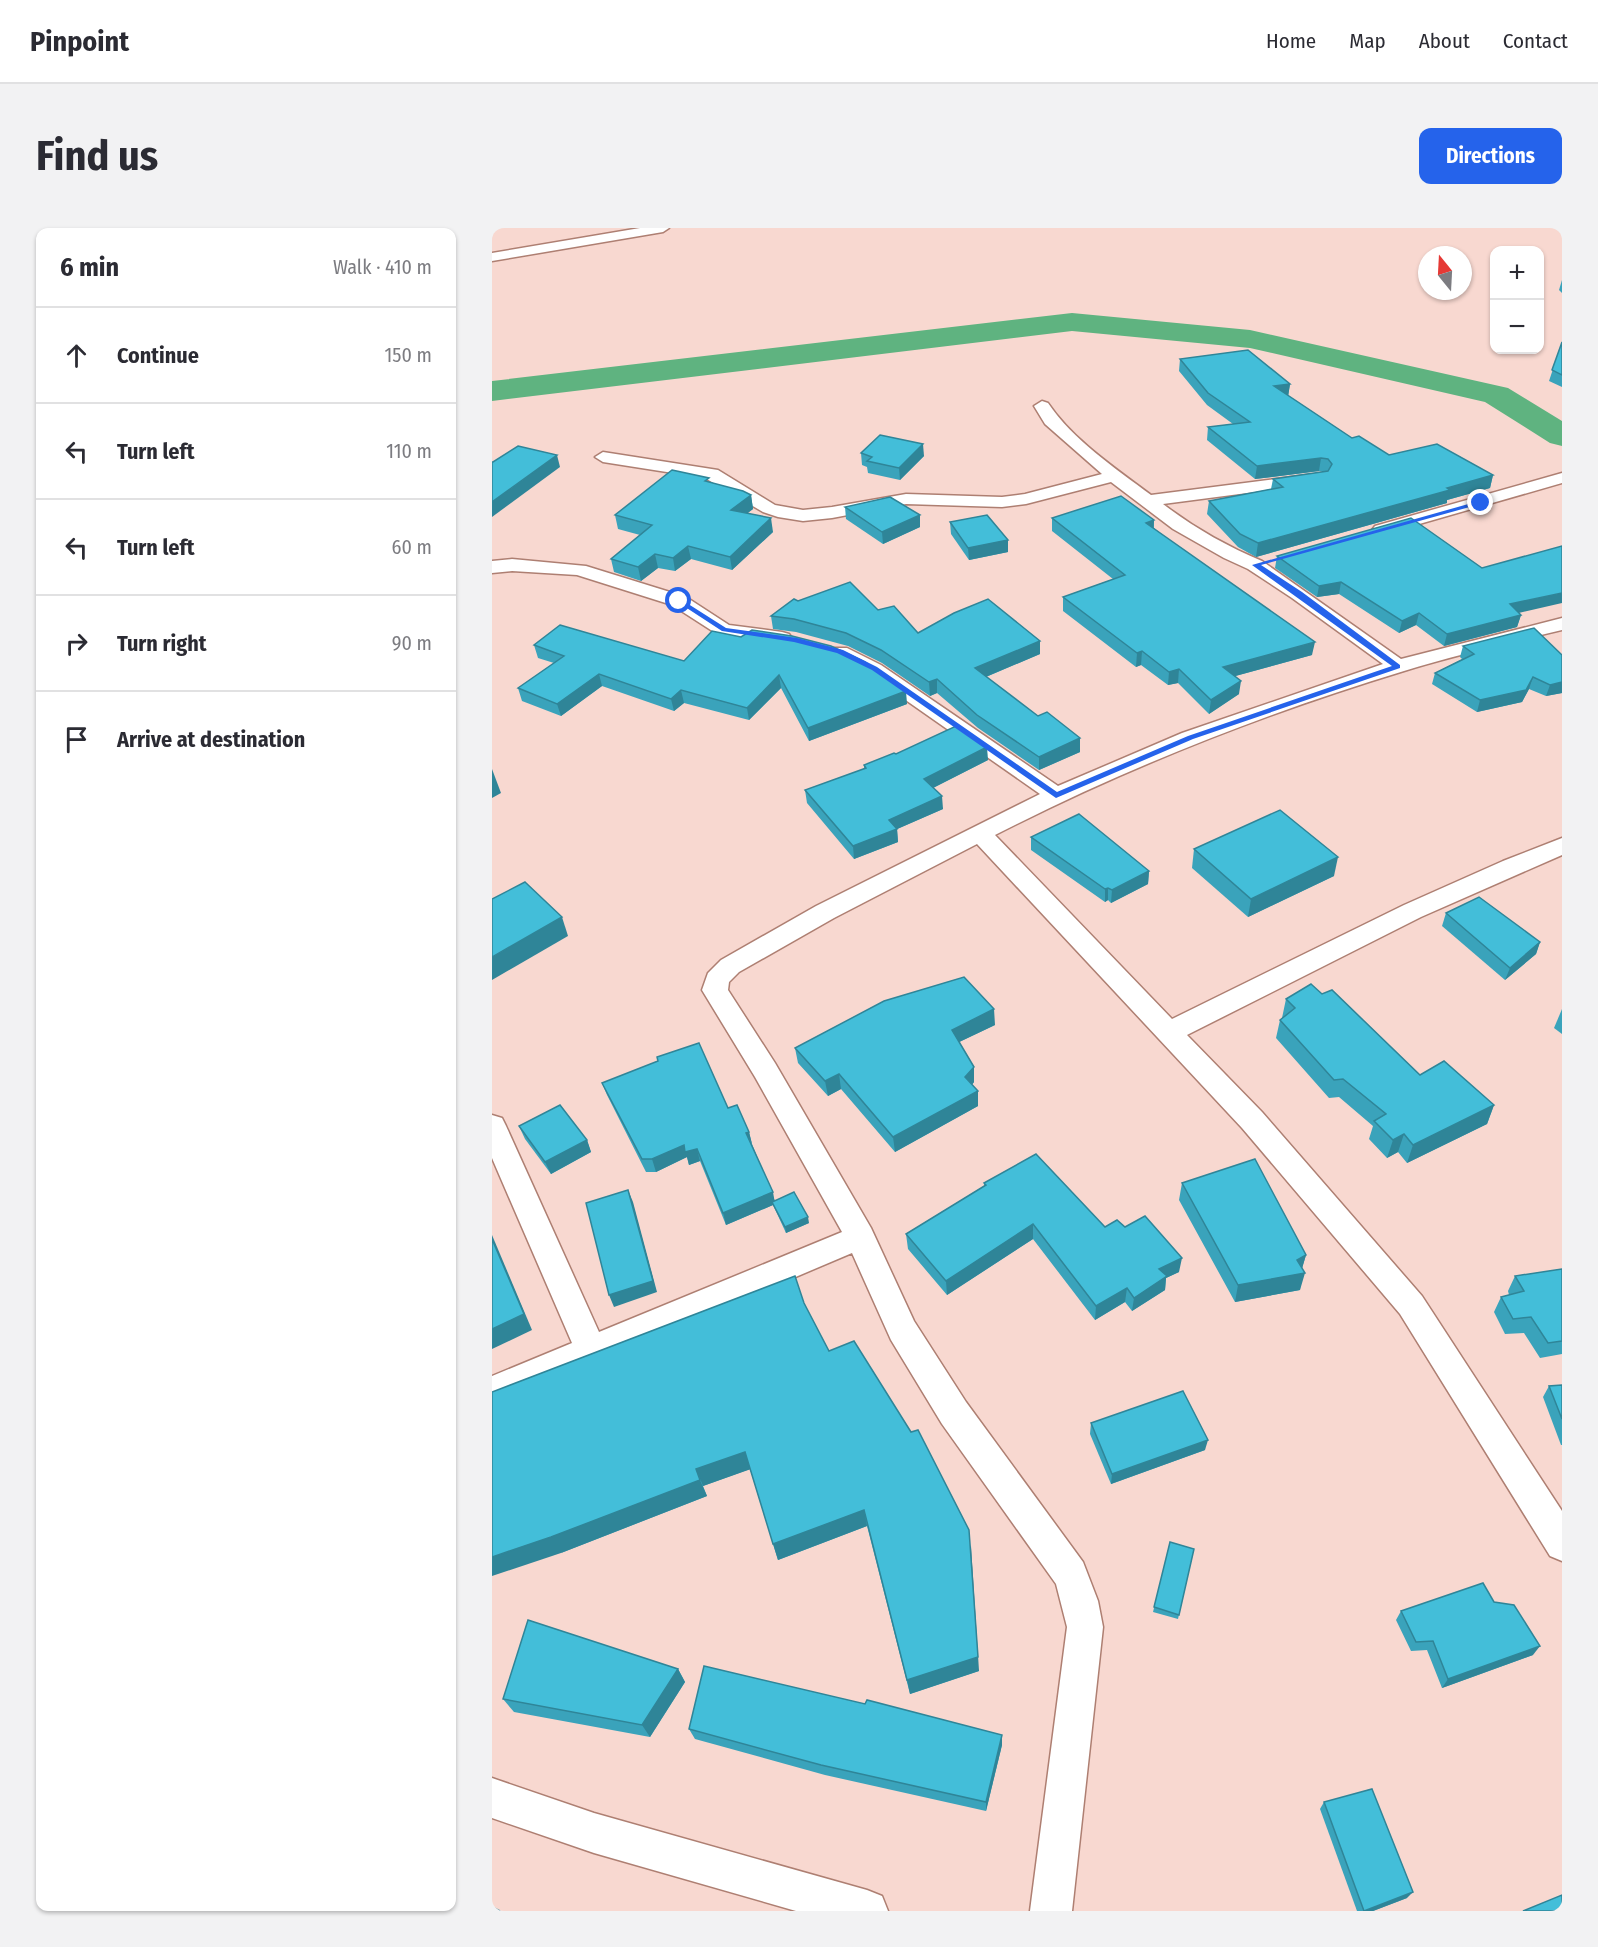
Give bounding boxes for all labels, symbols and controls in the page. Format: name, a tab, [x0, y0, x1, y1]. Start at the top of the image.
text: Pinpoint	[30, 25, 129, 58]
text: Home	[1266, 28, 1316, 54]
text: Map	[1349, 28, 1386, 54]
text: About	[1419, 28, 1470, 54]
text: Contact	[1503, 28, 1568, 54]
button: Directions	[1419, 128, 1562, 184]
text: Find us	[36, 131, 158, 181]
north arrow	[1418, 246, 1472, 300]
map controls	[1490, 246, 1544, 354]
button: +	[1490, 246, 1544, 300]
text: 6 min	[60, 252, 119, 283]
text: Walk · 410 m	[333, 255, 432, 279]
button: −	[1490, 300, 1544, 354]
icon: ahead	[60, 339, 93, 372]
text: Continue	[117, 342, 199, 369]
text: 150 m	[385, 343, 432, 367]
icon: left	[60, 435, 93, 468]
text: Turn left	[117, 438, 195, 465]
text: 110 m	[386, 439, 432, 463]
route end	[1467, 489, 1493, 515]
icon: left	[60, 531, 93, 564]
text: Turn left	[117, 534, 195, 561]
text: 60 m	[392, 535, 432, 559]
route start	[665, 587, 691, 613]
icon: right	[60, 627, 93, 660]
text: Turn right	[117, 630, 206, 657]
text: 90 m	[392, 631, 432, 655]
icon: arrive	[60, 723, 93, 756]
text: Arrive at destination	[117, 726, 305, 753]

